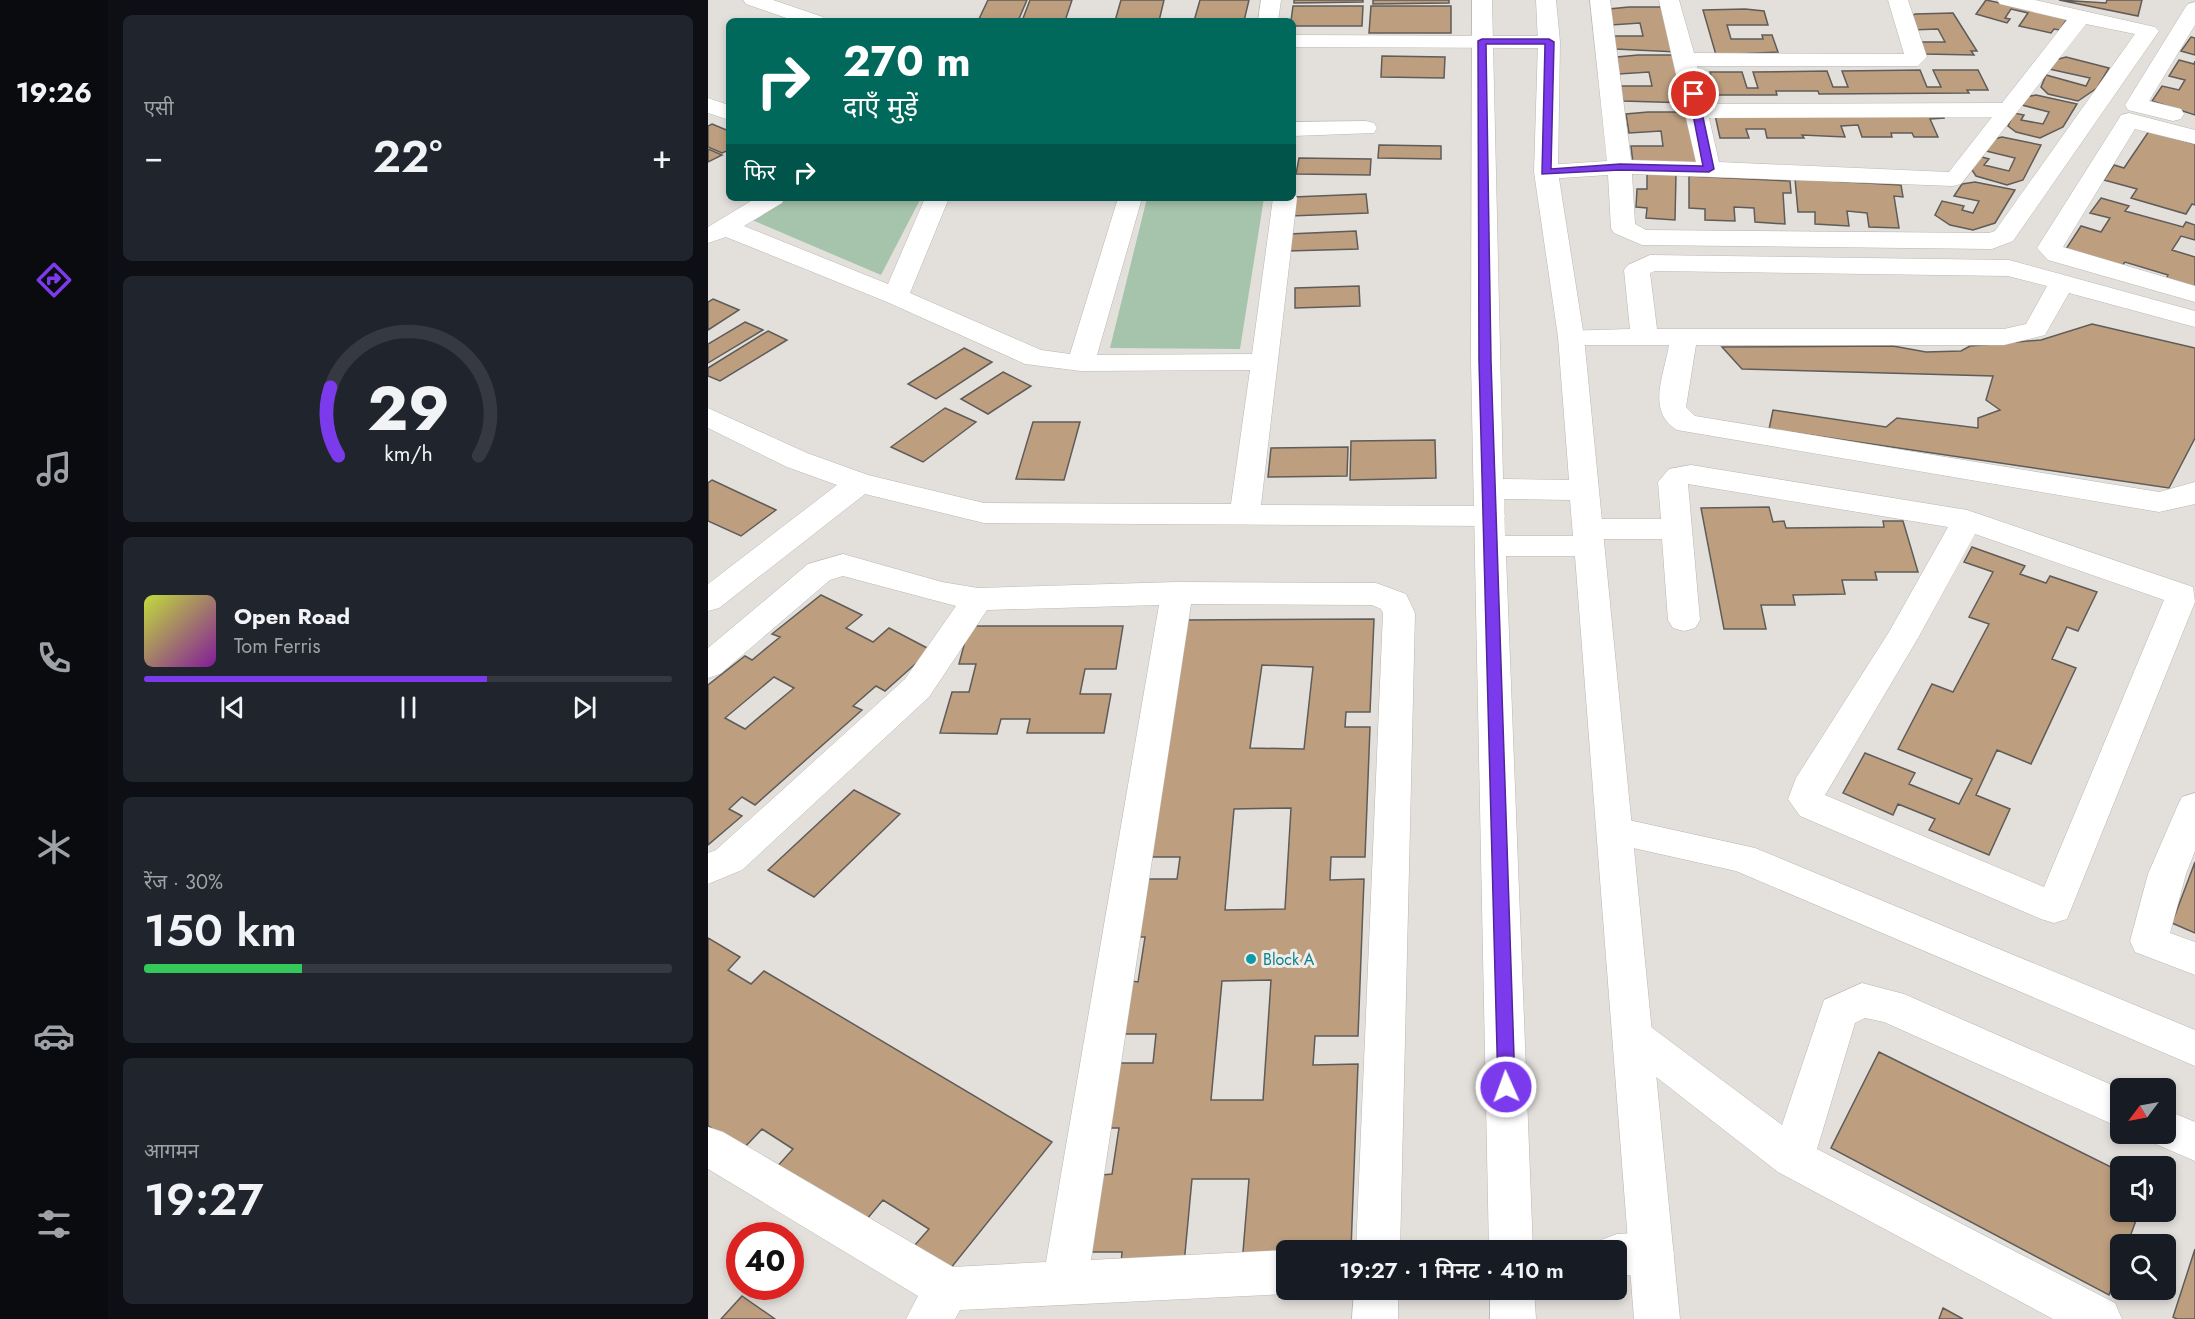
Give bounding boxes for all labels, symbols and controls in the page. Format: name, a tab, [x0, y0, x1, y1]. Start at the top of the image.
text: 270 m	[843, 31, 971, 92]
icon: right	[744, 42, 822, 120]
pin	[1668, 68, 1719, 119]
text: 19:26	[16, 73, 92, 112]
icon: arrive	[1677, 77, 1710, 110]
text: दाएँ मुड़ें	[843, 87, 918, 126]
text: एसी	[144, 94, 174, 123]
text: 22°	[373, 124, 442, 189]
text: −	[144, 133, 163, 180]
text: +	[652, 133, 672, 180]
text: फिर	[744, 156, 776, 188]
icon: right	[788, 156, 821, 189]
icon: directions	[33, 259, 75, 301]
text: 29	[367, 363, 449, 453]
text: km/h	[384, 438, 432, 469]
icon: music	[33, 448, 75, 490]
text: Open Road	[234, 600, 350, 632]
text: Tom Ferris	[234, 632, 321, 661]
icon: phone	[33, 637, 75, 679]
icon: previous	[216, 691, 249, 724]
icon: pause	[392, 691, 425, 724]
icon: next	[568, 691, 601, 724]
icon: climate	[33, 826, 75, 868]
text: रेंज · 30%	[144, 868, 223, 897]
text: 150 km	[144, 898, 297, 963]
place label: Block A	[1263, 948, 1315, 971]
marker: Block A	[1244, 952, 1258, 966]
icon: car	[33, 1015, 75, 1057]
position arrow	[1474, 1055, 1538, 1119]
north arrow	[2110, 1078, 2176, 1144]
map controls	[2110, 1078, 2176, 1300]
text: आगमन	[144, 1137, 199, 1166]
button: sound	[2110, 1156, 2176, 1222]
text: 19:27	[144, 1167, 263, 1232]
icon: filters	[33, 1203, 75, 1245]
speed limit sign: 40	[726, 1222, 804, 1300]
button: search	[2110, 1234, 2176, 1300]
text: 19:27 · 1 मिनट · 410 m	[1339, 1254, 1564, 1286]

